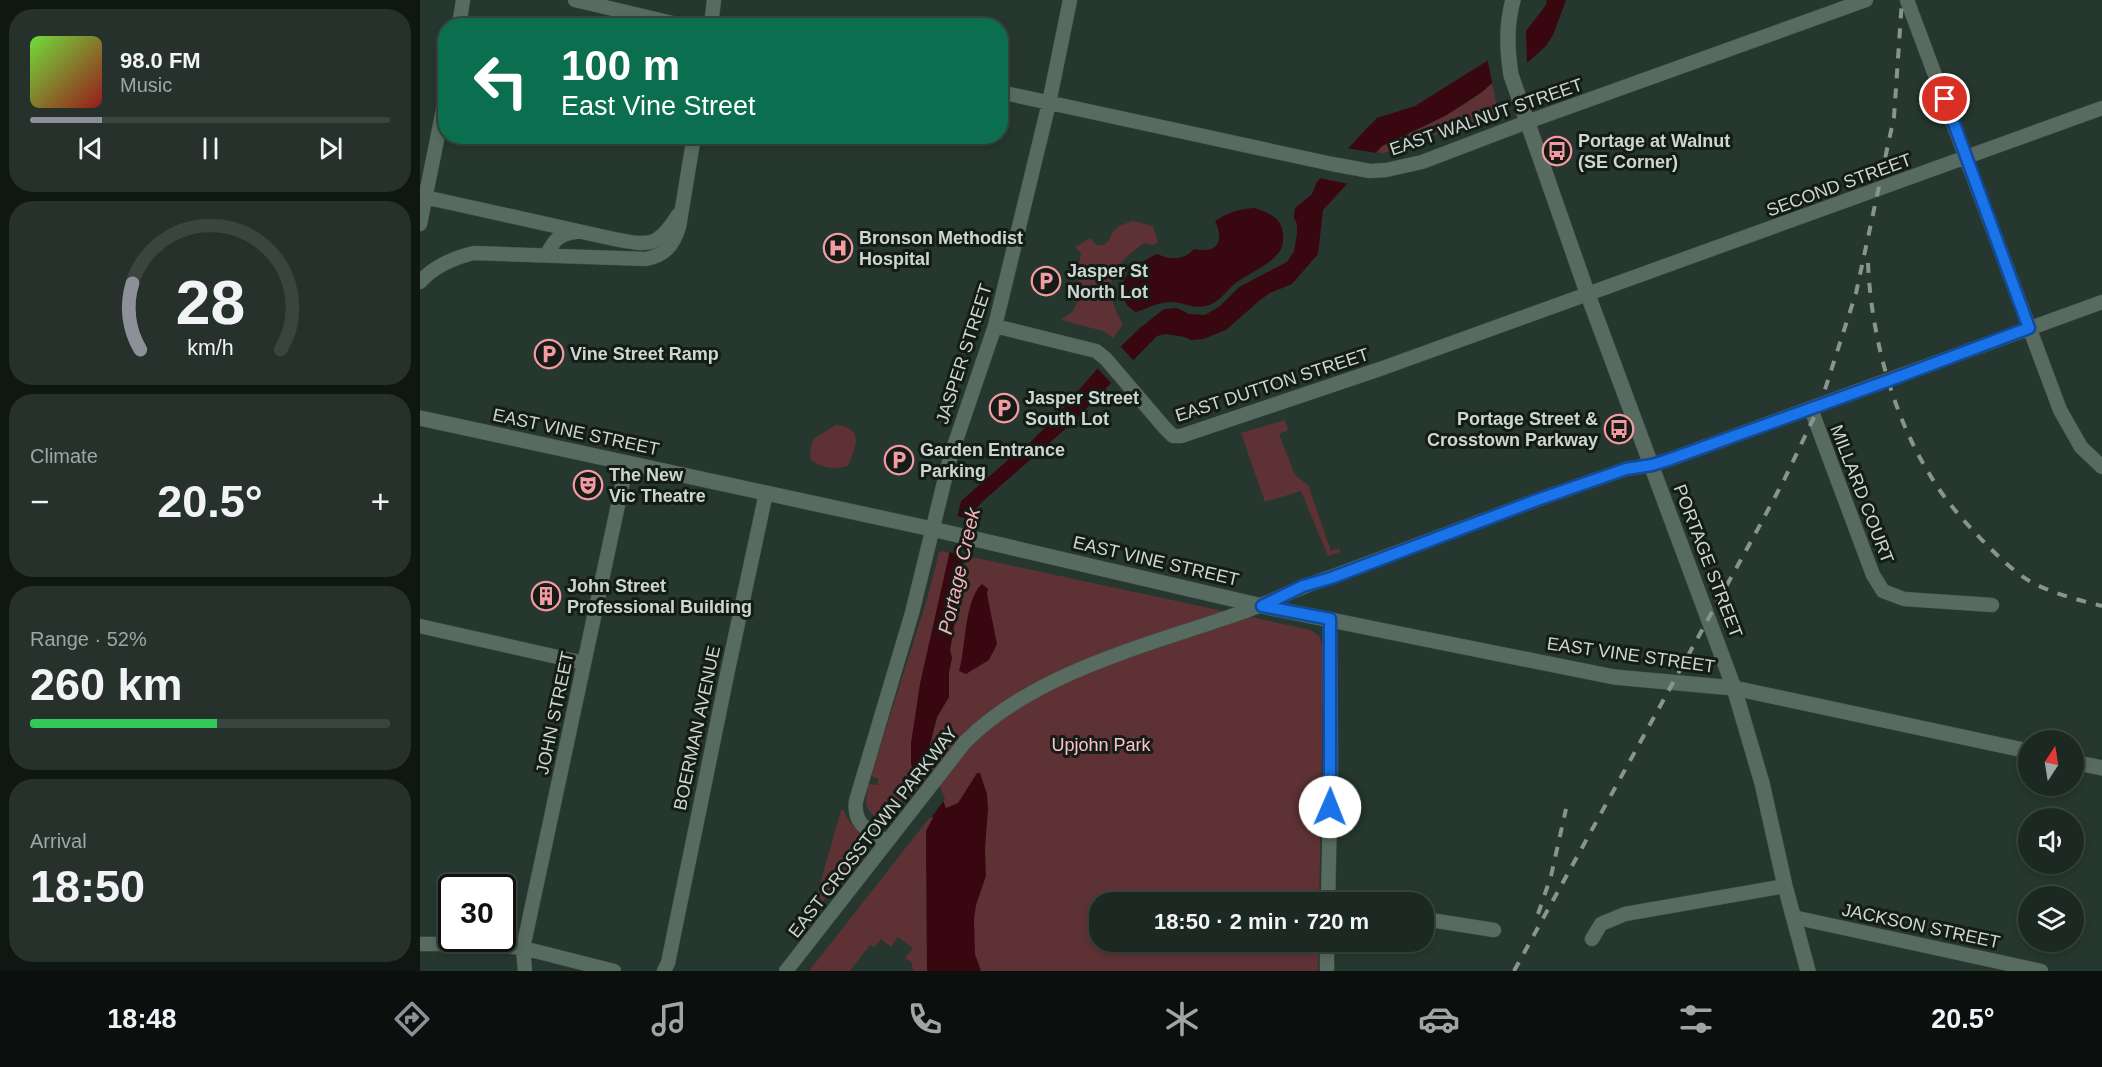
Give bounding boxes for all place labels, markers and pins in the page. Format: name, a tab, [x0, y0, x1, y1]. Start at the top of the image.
pin	[1919, 73, 1970, 124]
place label: Portage at Walnut (SE Corner)	[1578, 131, 1730, 172]
bus stop icon: Portage at Walnut (SE Corner)	[1541, 135, 1573, 167]
place label: Bronson Methodist Hospital	[859, 228, 1023, 269]
hospital icon: Bronson Methodist Hospital	[822, 232, 854, 264]
place label: Jasper St North Lot	[1067, 261, 1148, 302]
parking icon: Jasper St North Lot	[1030, 265, 1062, 297]
parking icon: Vine Street Ramp	[533, 338, 565, 370]
place label: Vine Street Ramp	[570, 344, 719, 364]
place label: Jasper Street South Lot	[1025, 388, 1139, 429]
parking icon: Jasper Street South Lot	[988, 392, 1020, 424]
place label: Portage Street & Crosstown Parkway	[1427, 409, 1598, 450]
bus stop icon: Portage Street & Crosstown Parkway	[1603, 413, 1635, 445]
place label: Garden Entrance Parking	[920, 440, 1065, 481]
parking icon: Garden Entrance Parking	[883, 444, 915, 476]
place label: The New Vic Theatre	[609, 465, 706, 506]
theatre icon: The New Vic Theatre	[572, 469, 604, 501]
place label: John Street Professional Building	[567, 576, 752, 617]
building icon: John Street Professional Building	[530, 580, 562, 612]

